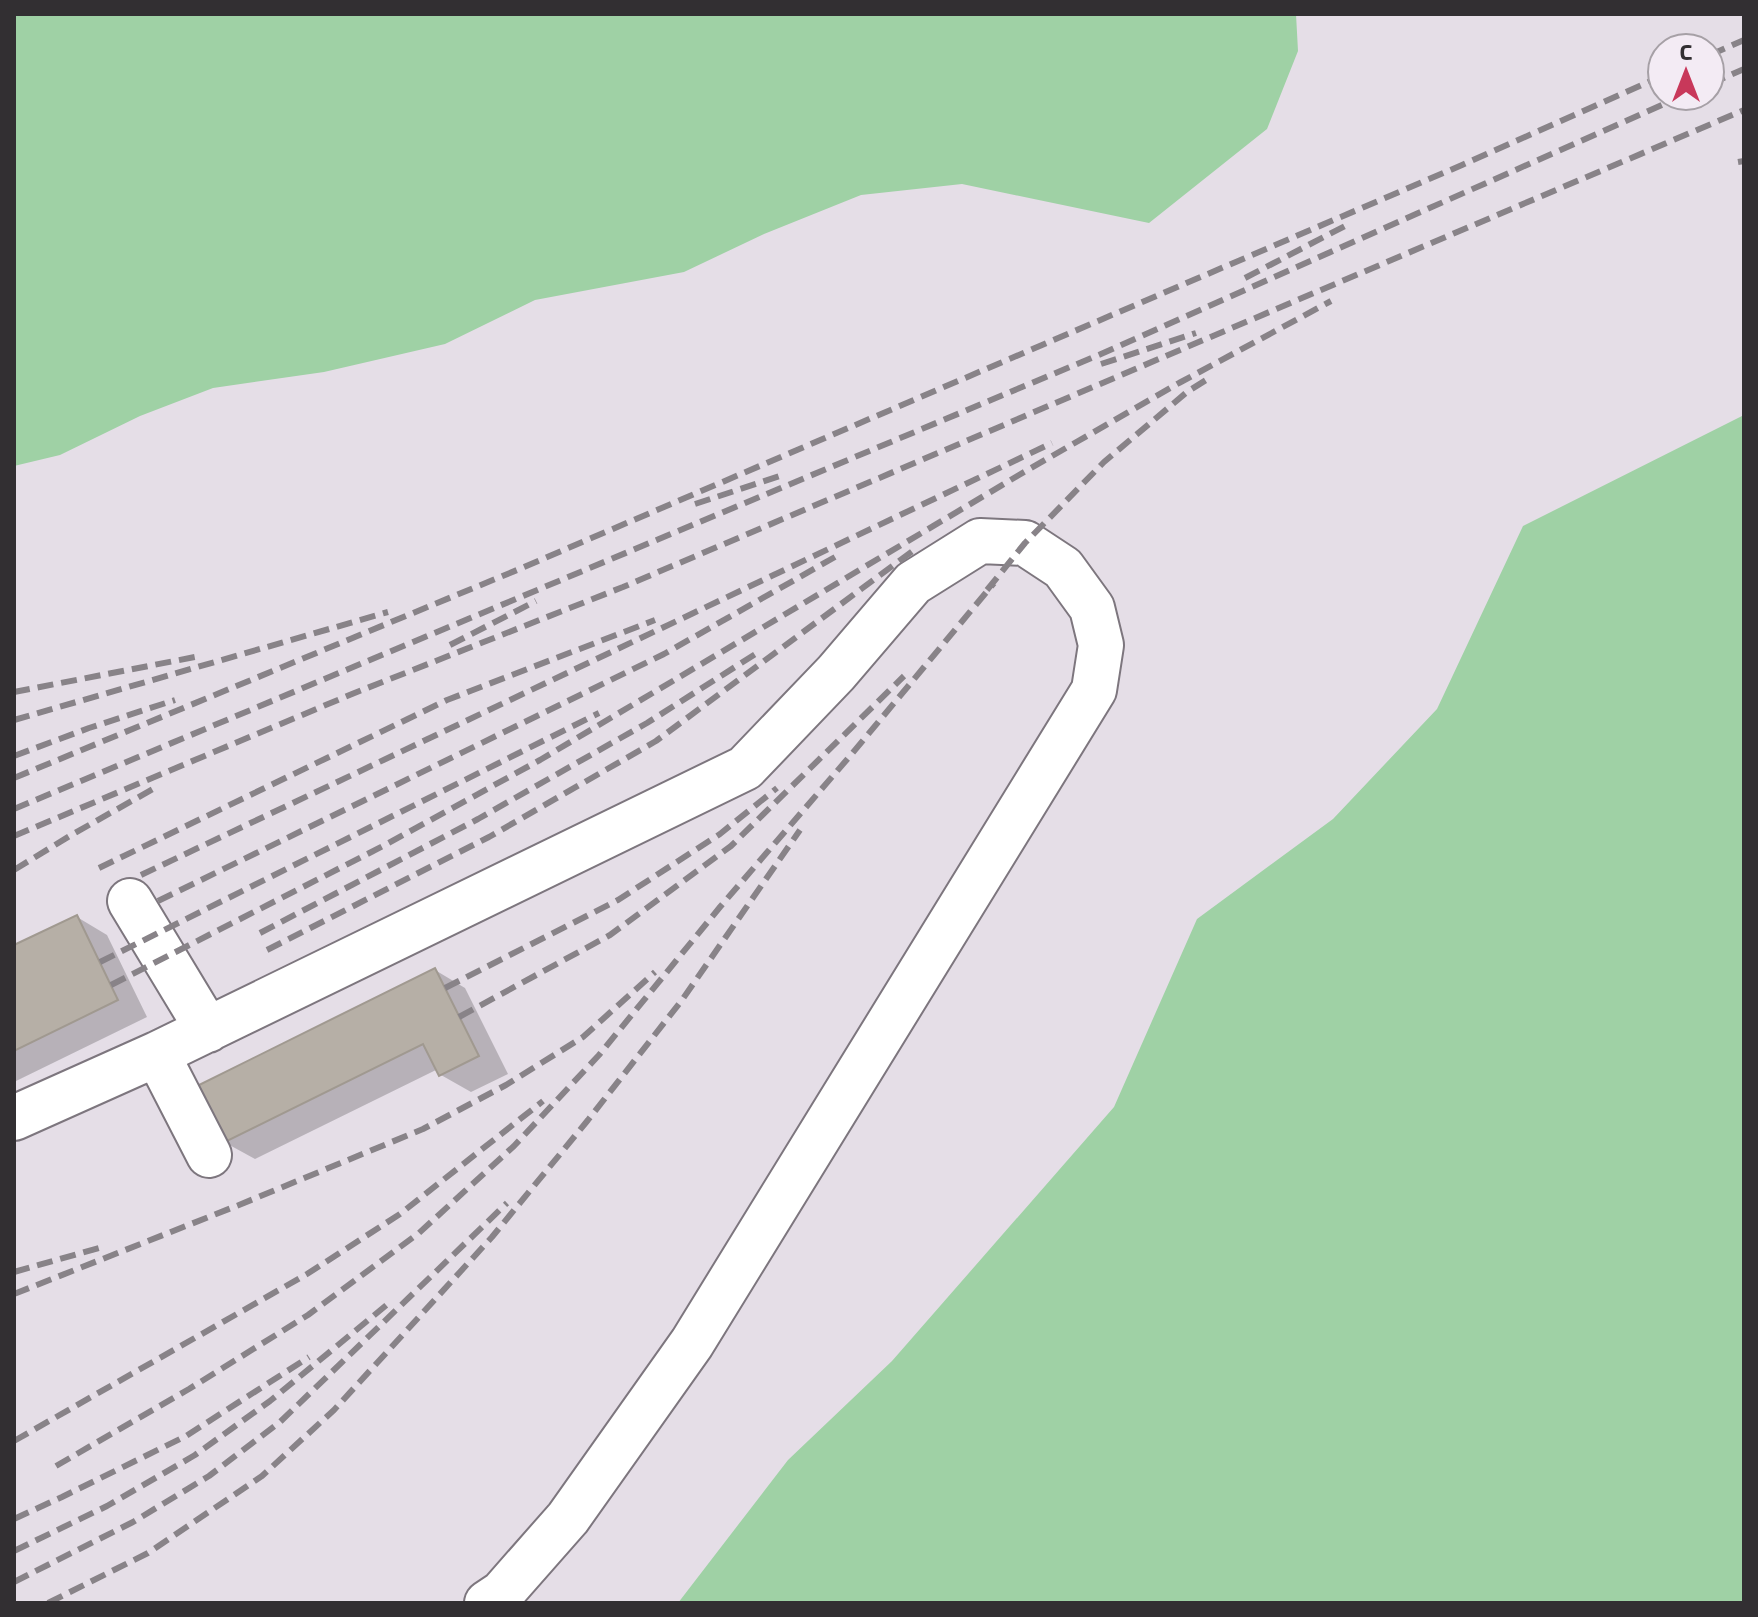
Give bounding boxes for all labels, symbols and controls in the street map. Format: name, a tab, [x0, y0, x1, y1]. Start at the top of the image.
north arrow	[1646, 32, 1726, 112]
text: С	[1680, 38, 1693, 64]

